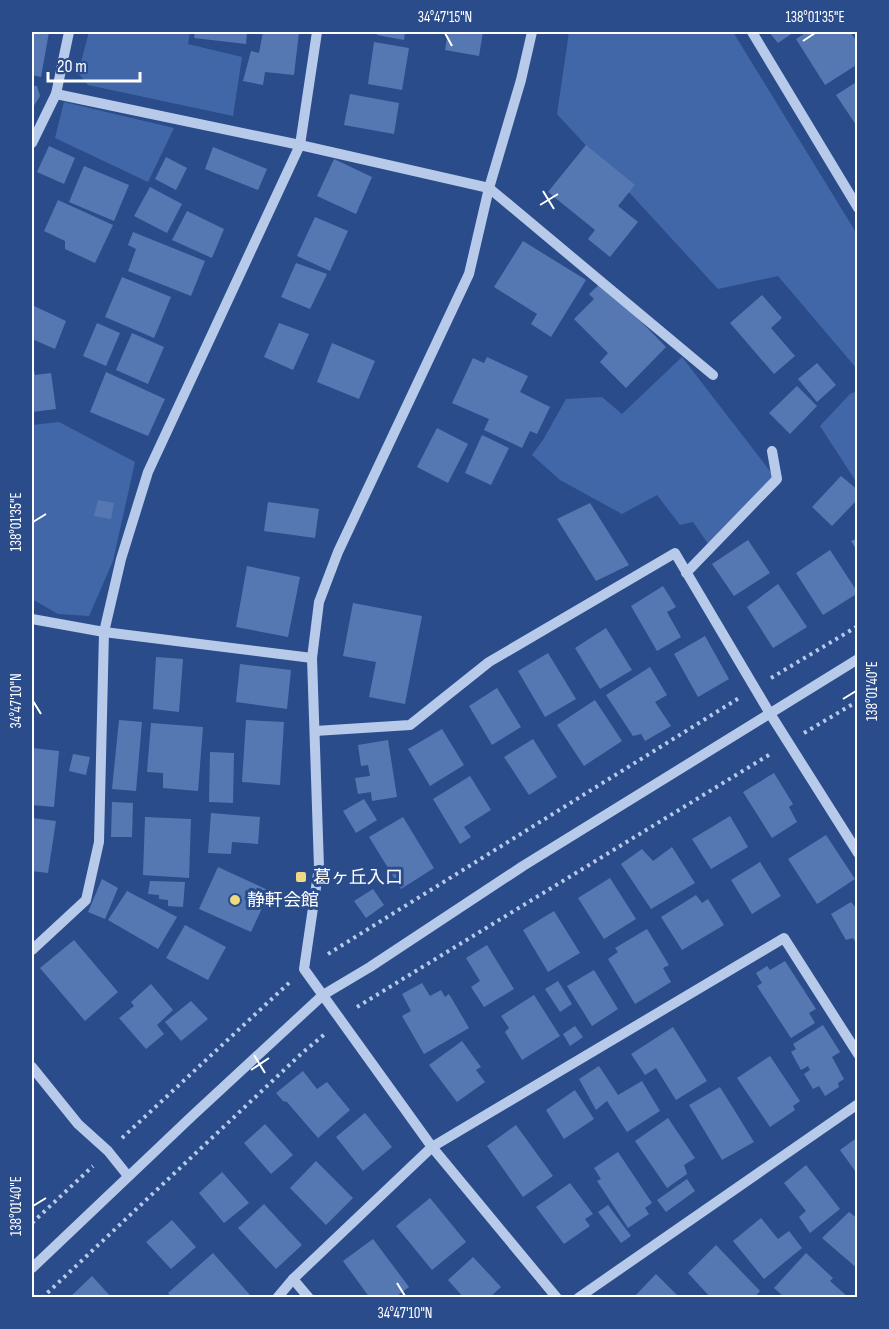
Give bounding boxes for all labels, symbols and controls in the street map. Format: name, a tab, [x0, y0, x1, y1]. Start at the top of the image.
text: 34°47'15"N	[418, 8, 472, 27]
text: 138°01'35"E	[785, 8, 845, 27]
scale bar	[48, 45, 140, 83]
text: 20 m	[57, 56, 87, 77]
text: 138°01'35"E	[7, 492, 26, 552]
text: 138°01'40"E	[863, 661, 882, 721]
text: 34°47'10"N	[7, 673, 26, 729]
place label: 葛ヶ丘入口	[313, 867, 403, 888]
marker: 葛ヶ丘入口	[294, 870, 308, 884]
place label: 静軒会館	[247, 890, 319, 911]
marker: 静軒会館	[228, 893, 242, 907]
text: 138°01'40"E	[7, 1176, 26, 1236]
text: 34°47'10"N	[377, 1304, 433, 1323]

